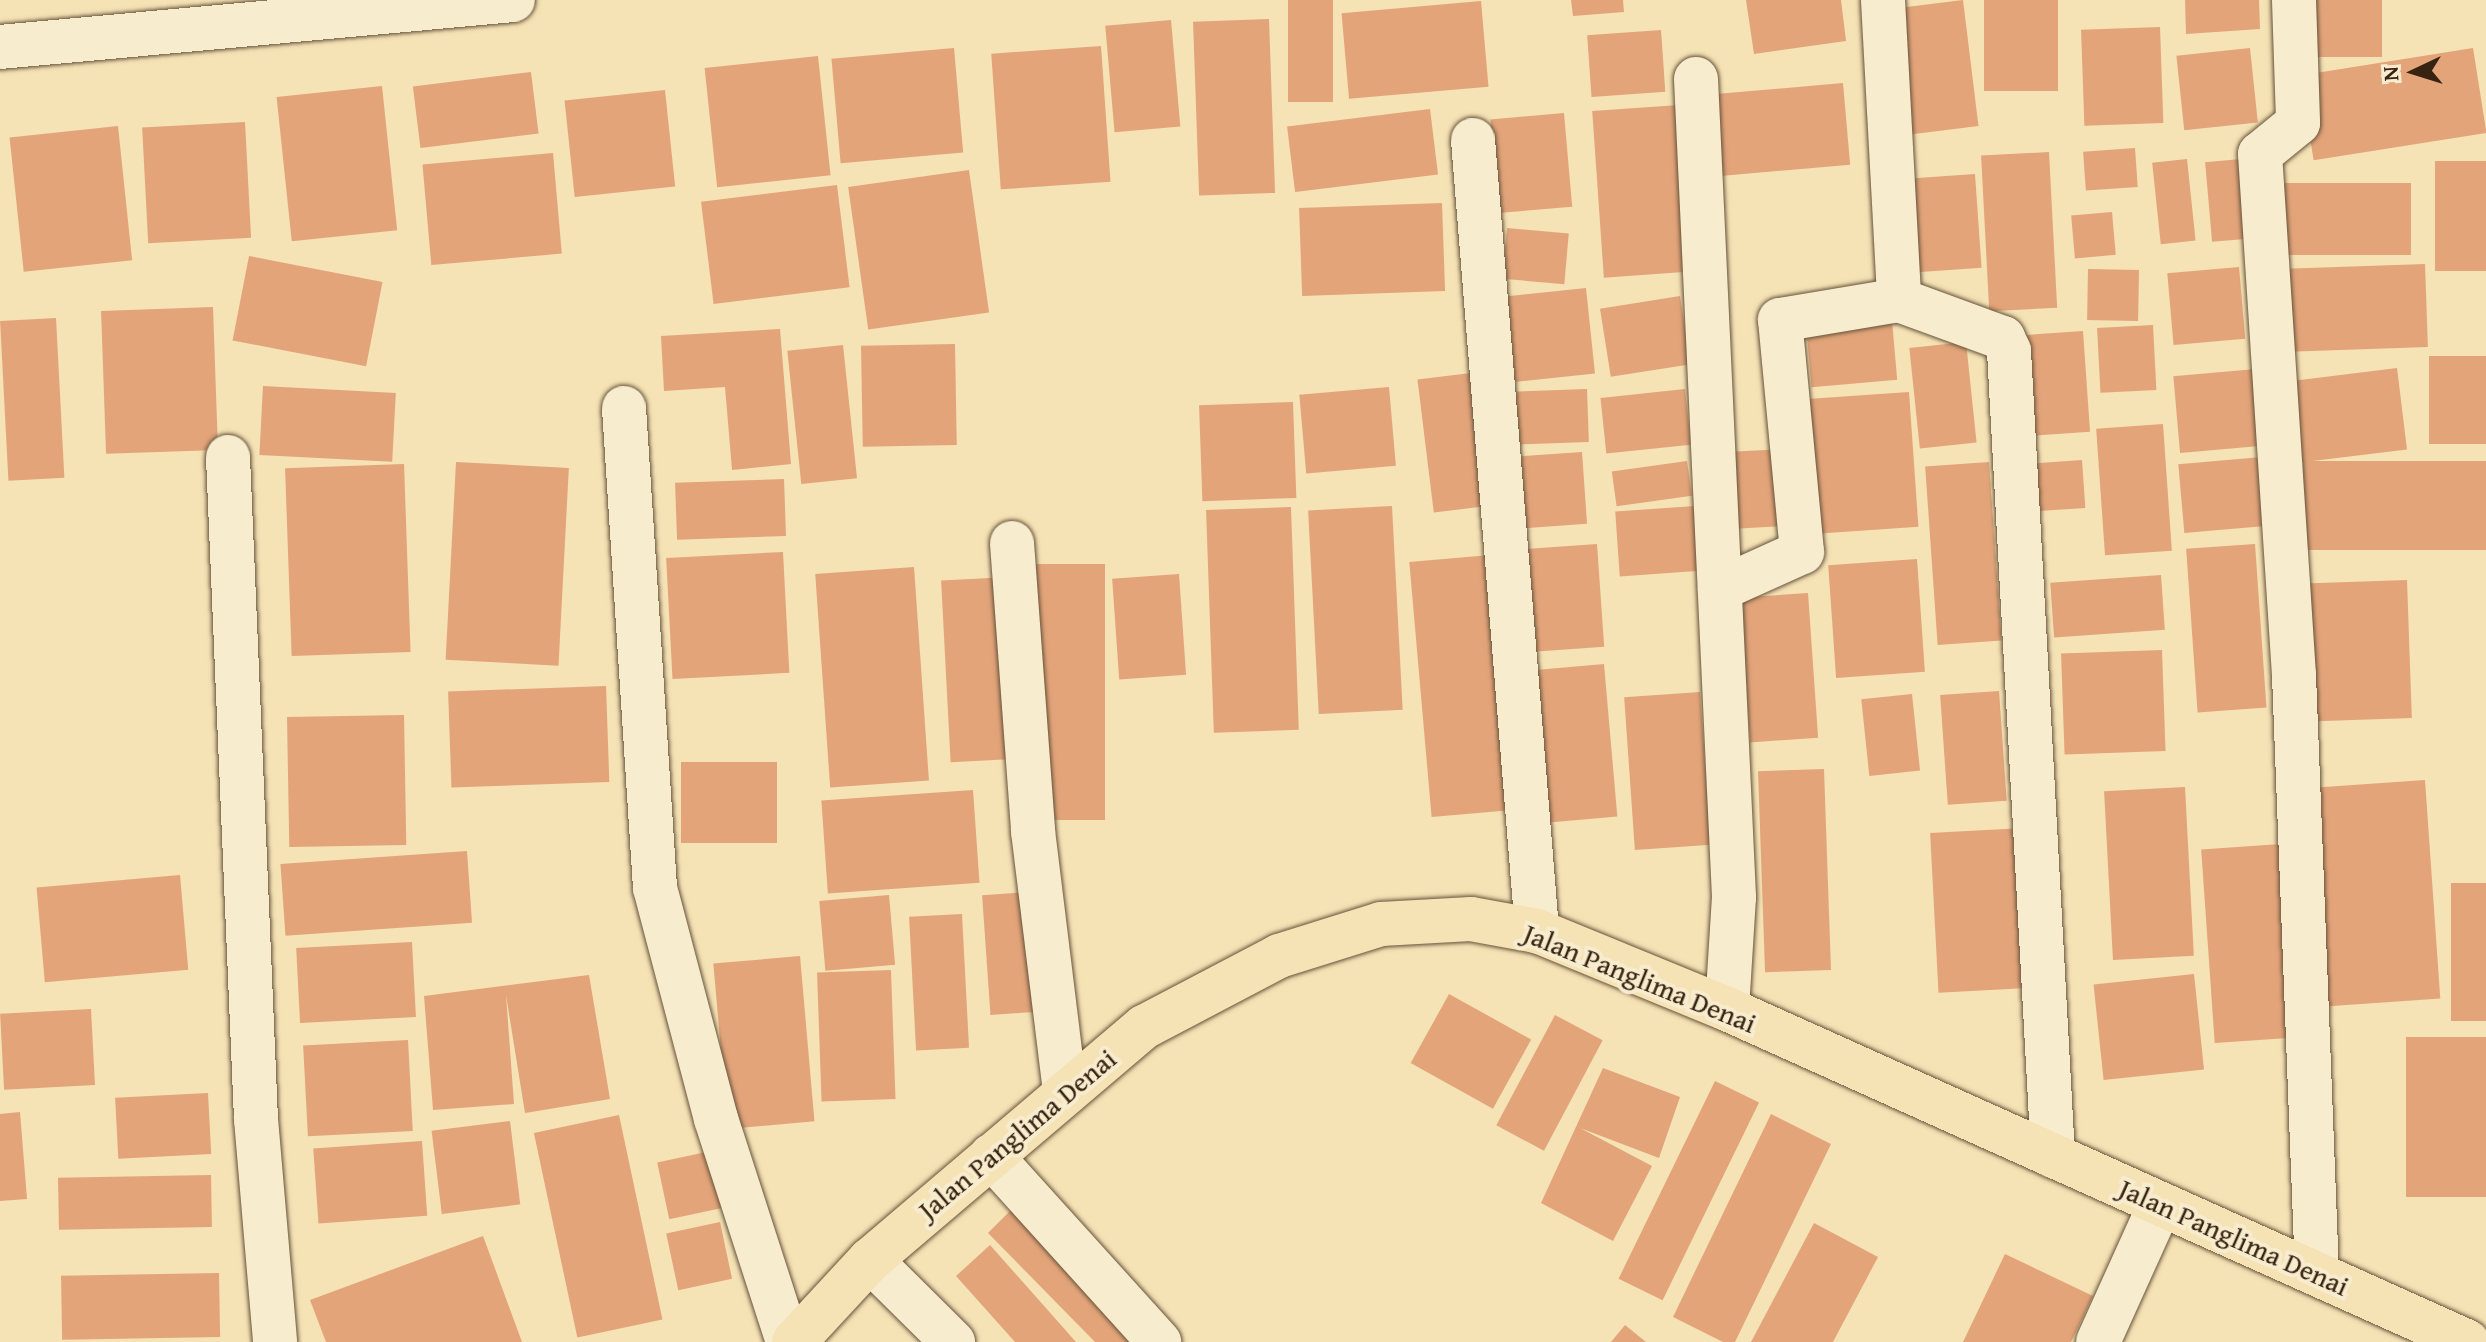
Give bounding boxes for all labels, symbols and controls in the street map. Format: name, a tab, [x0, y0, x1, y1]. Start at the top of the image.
north arrow	[2374, 32, 2454, 112]
text: N	[2374, 65, 2407, 82]
street label: Jalan Panglima Denai	[1519, 916, 1761, 1040]
street label: Jalan Panglima Denai	[911, 1041, 1123, 1227]
street label: Jalan Panglima Denai	[2114, 1171, 2354, 1303]

